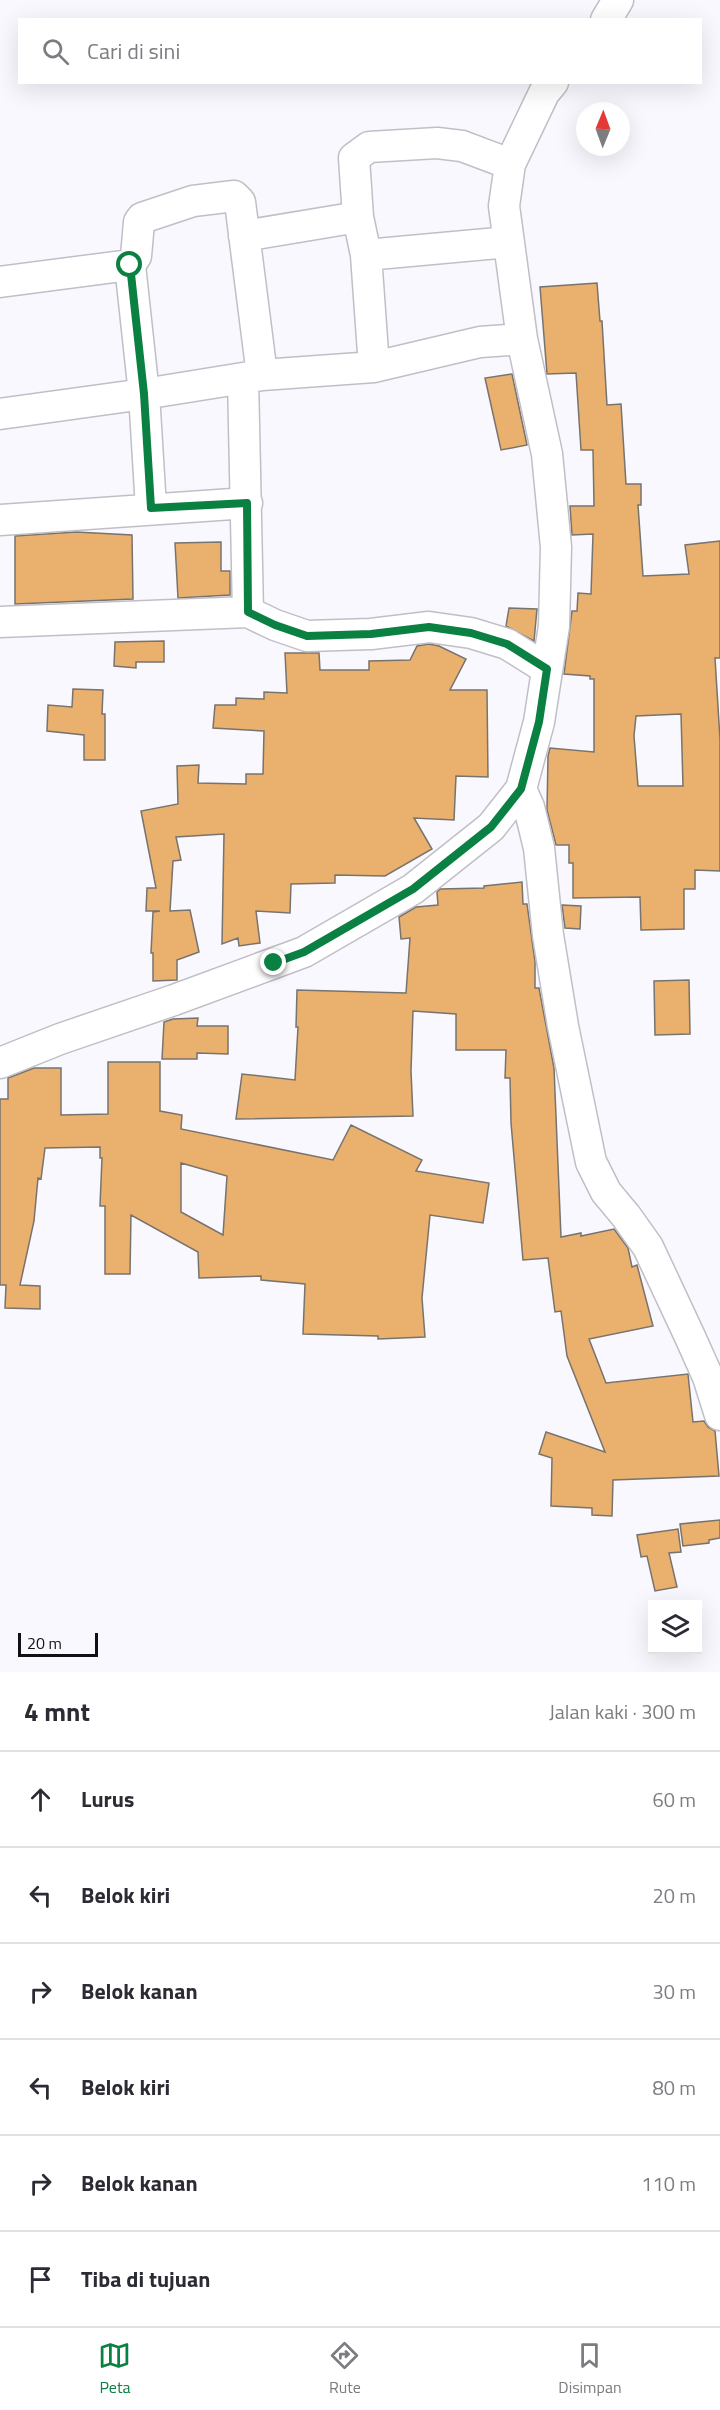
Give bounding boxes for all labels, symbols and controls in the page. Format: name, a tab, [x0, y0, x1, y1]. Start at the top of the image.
search box	[18, 18, 702, 84]
text: Cari di sini	[87, 34, 180, 68]
icon: search	[39, 35, 72, 68]
north arrow	[576, 102, 630, 156]
route start	[116, 251, 142, 277]
route end	[260, 949, 286, 975]
map controls	[648, 1600, 702, 1654]
button: layers	[648, 1600, 702, 1654]
scale bar	[18, 1630, 98, 1658]
text: 20 m	[27, 1631, 62, 1655]
text: 4 mnt	[24, 1692, 90, 1731]
text: Jalan kaki · 300 m	[549, 1696, 696, 1727]
text: Lurus	[81, 1782, 134, 1816]
icon: ahead	[24, 1783, 57, 1816]
text: 60 m	[652, 1784, 696, 1815]
text: Belok kiri	[81, 1878, 170, 1912]
icon: left	[24, 1879, 57, 1912]
text: 20 m	[652, 1880, 696, 1911]
text: Belok kanan	[81, 1974, 198, 2008]
icon: right	[24, 1975, 57, 2008]
text: 30 m	[652, 1976, 696, 2007]
text: Belok kiri	[81, 2070, 170, 2104]
icon: left	[24, 2071, 57, 2104]
text: 80 m	[652, 2072, 696, 2103]
text: Belok kanan	[81, 2166, 198, 2200]
icon: right	[24, 2167, 57, 2200]
text: 110 m	[641, 2168, 696, 2199]
text: Tiba di tujuan	[81, 2262, 210, 2296]
icon: arrive	[24, 2263, 57, 2296]
tab: Peta	[98, 2339, 131, 2399]
tab: Rute	[328, 2339, 361, 2399]
tab: Disimpan	[558, 2339, 622, 2399]

